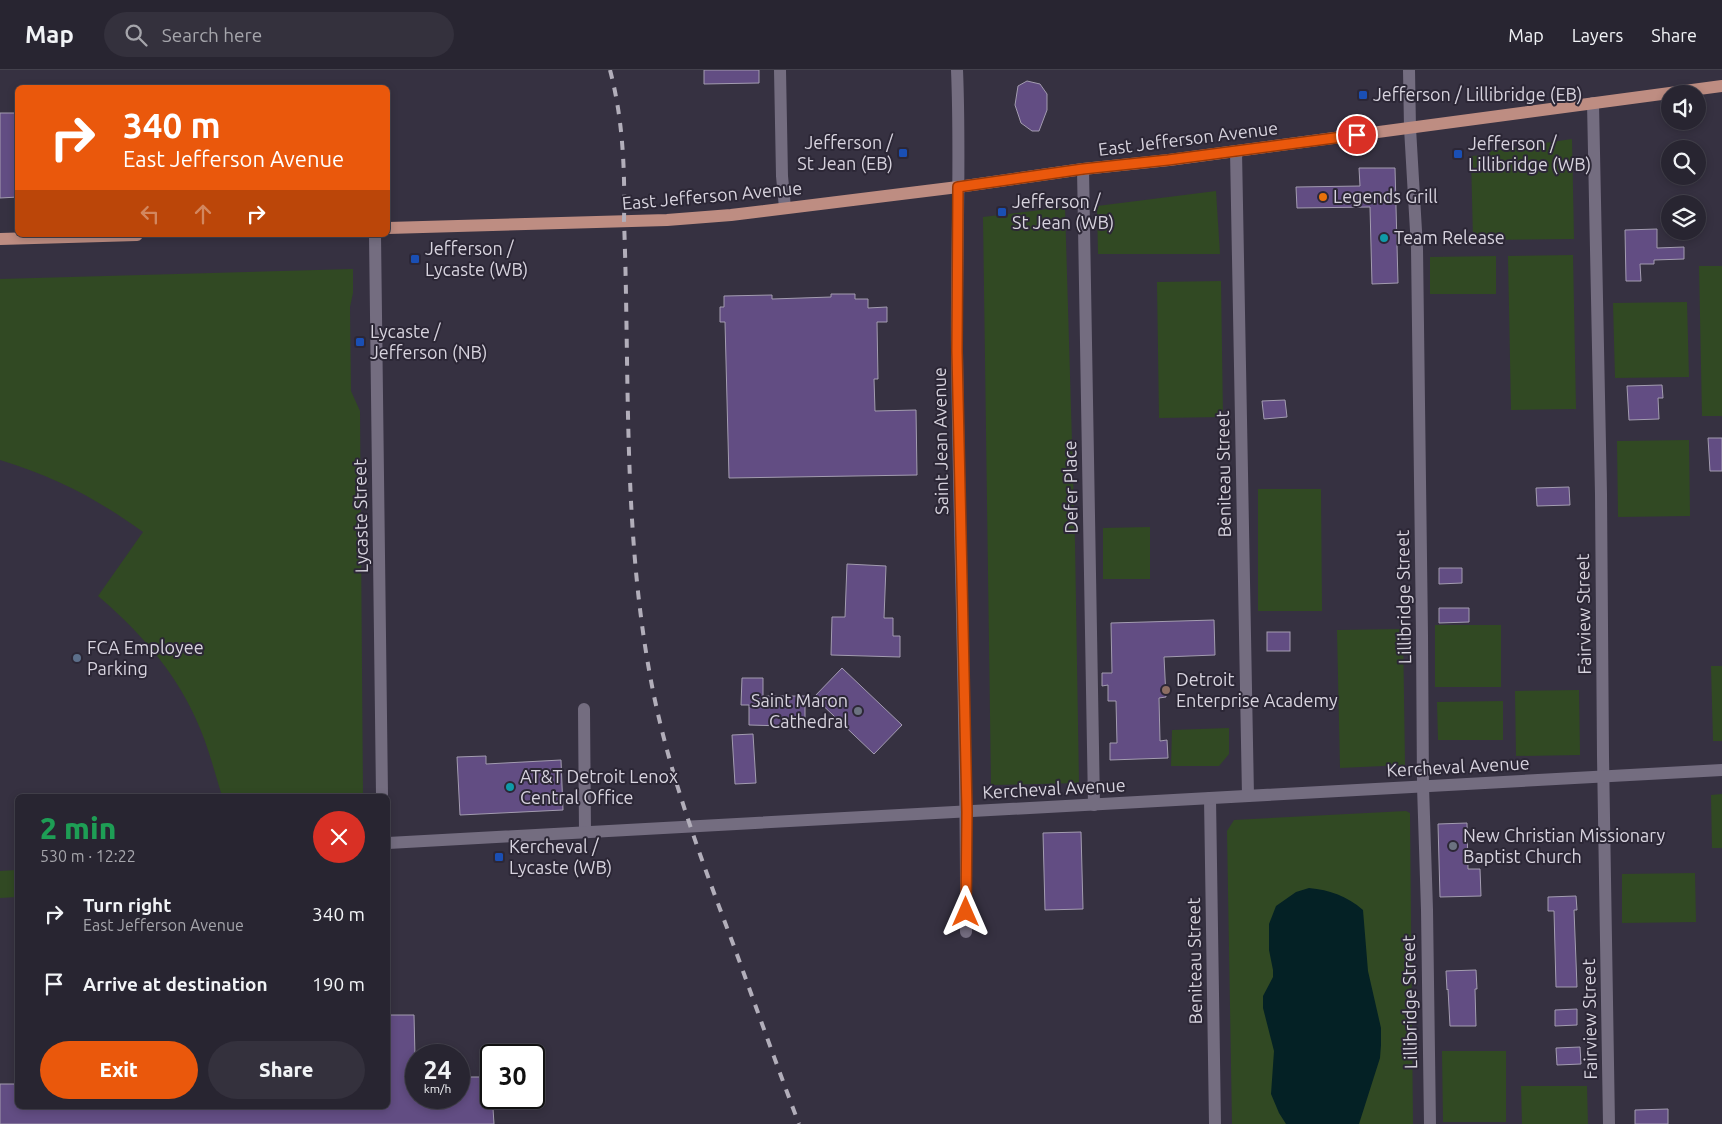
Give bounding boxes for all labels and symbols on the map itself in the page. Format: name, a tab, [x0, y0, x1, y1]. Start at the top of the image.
place label: Jefferson / Lillibridge (EB)	[1373, 84, 1582, 105]
marker: Jefferson / Lillibridge (EB)	[1357, 89, 1369, 101]
pin	[1336, 114, 1378, 156]
street label: East Jefferson Avenue	[1097, 117, 1279, 159]
place label: Jefferson / St Jean (EB)	[797, 132, 894, 174]
place label: Jefferson / Lillibridge (WB)	[1468, 133, 1591, 175]
marker: Jefferson / St Jean (EB)	[897, 147, 909, 159]
marker: Jefferson / Lillibridge (WB)	[1452, 148, 1464, 160]
street label: East Jefferson Avenue	[621, 177, 803, 213]
place label: Legends Grill	[1333, 186, 1438, 206]
place label: Jefferson / St Jean (WB)	[1012, 191, 1114, 233]
marker: Legends Grill	[1317, 191, 1329, 203]
marker: Jefferson / St Jean (WB)	[996, 206, 1008, 218]
place label: Team Release	[1394, 227, 1505, 247]
marker: Team Release	[1378, 232, 1390, 244]
place label: Jefferson / Lycaste (WB)	[425, 238, 528, 280]
marker: Jefferson / Lycaste (WB)	[409, 253, 421, 265]
place label: Lycaste / Jefferson (NB)	[370, 321, 487, 363]
marker: Lycaste / Jefferson (NB)	[354, 336, 366, 348]
street label: Saint Jean Avenue	[929, 367, 951, 515]
street label: Beniteau Street	[1212, 410, 1234, 538]
street label: Defer Place	[1059, 440, 1081, 534]
street label: Lycaste Street	[349, 459, 371, 573]
street label: Lillibridge Street	[1392, 530, 1414, 664]
street label: Fairview Street	[1572, 553, 1594, 675]
place label: FCA Employee Parking	[87, 637, 204, 678]
marker: FCA Employee Parking	[71, 652, 83, 664]
place label: Detroit Enterprise Academy	[1176, 669, 1338, 710]
marker: Detroit Enterprise Academy	[1160, 684, 1172, 696]
place label: Saint Maron Cathedral	[751, 690, 848, 731]
marker: Saint Maron Cathedral	[852, 705, 864, 717]
street label: Kercheval Avenue	[1386, 752, 1530, 780]
place label: AT&T Detroit Lenox Central Office	[520, 766, 678, 807]
street label: Kercheval Avenue	[982, 774, 1126, 802]
marker: AT&T Detroit Lenox Central Office	[504, 781, 516, 793]
place label: New Christian Missionary Baptist Church	[1463, 825, 1666, 866]
place label: Kercheval / Lycaste (WB)	[509, 836, 612, 878]
marker: New Christian Missionary Baptist Church	[1447, 840, 1459, 852]
marker: Kercheval / Lycaste (WB)	[493, 851, 505, 863]
position arrow	[939, 885, 991, 937]
street label: Beniteau Street	[1183, 897, 1205, 1025]
street label: Lillibridge Street	[1398, 935, 1420, 1069]
street label: Fairview Street	[1578, 958, 1600, 1080]
speed limit sign: 30	[480, 1044, 545, 1109]

